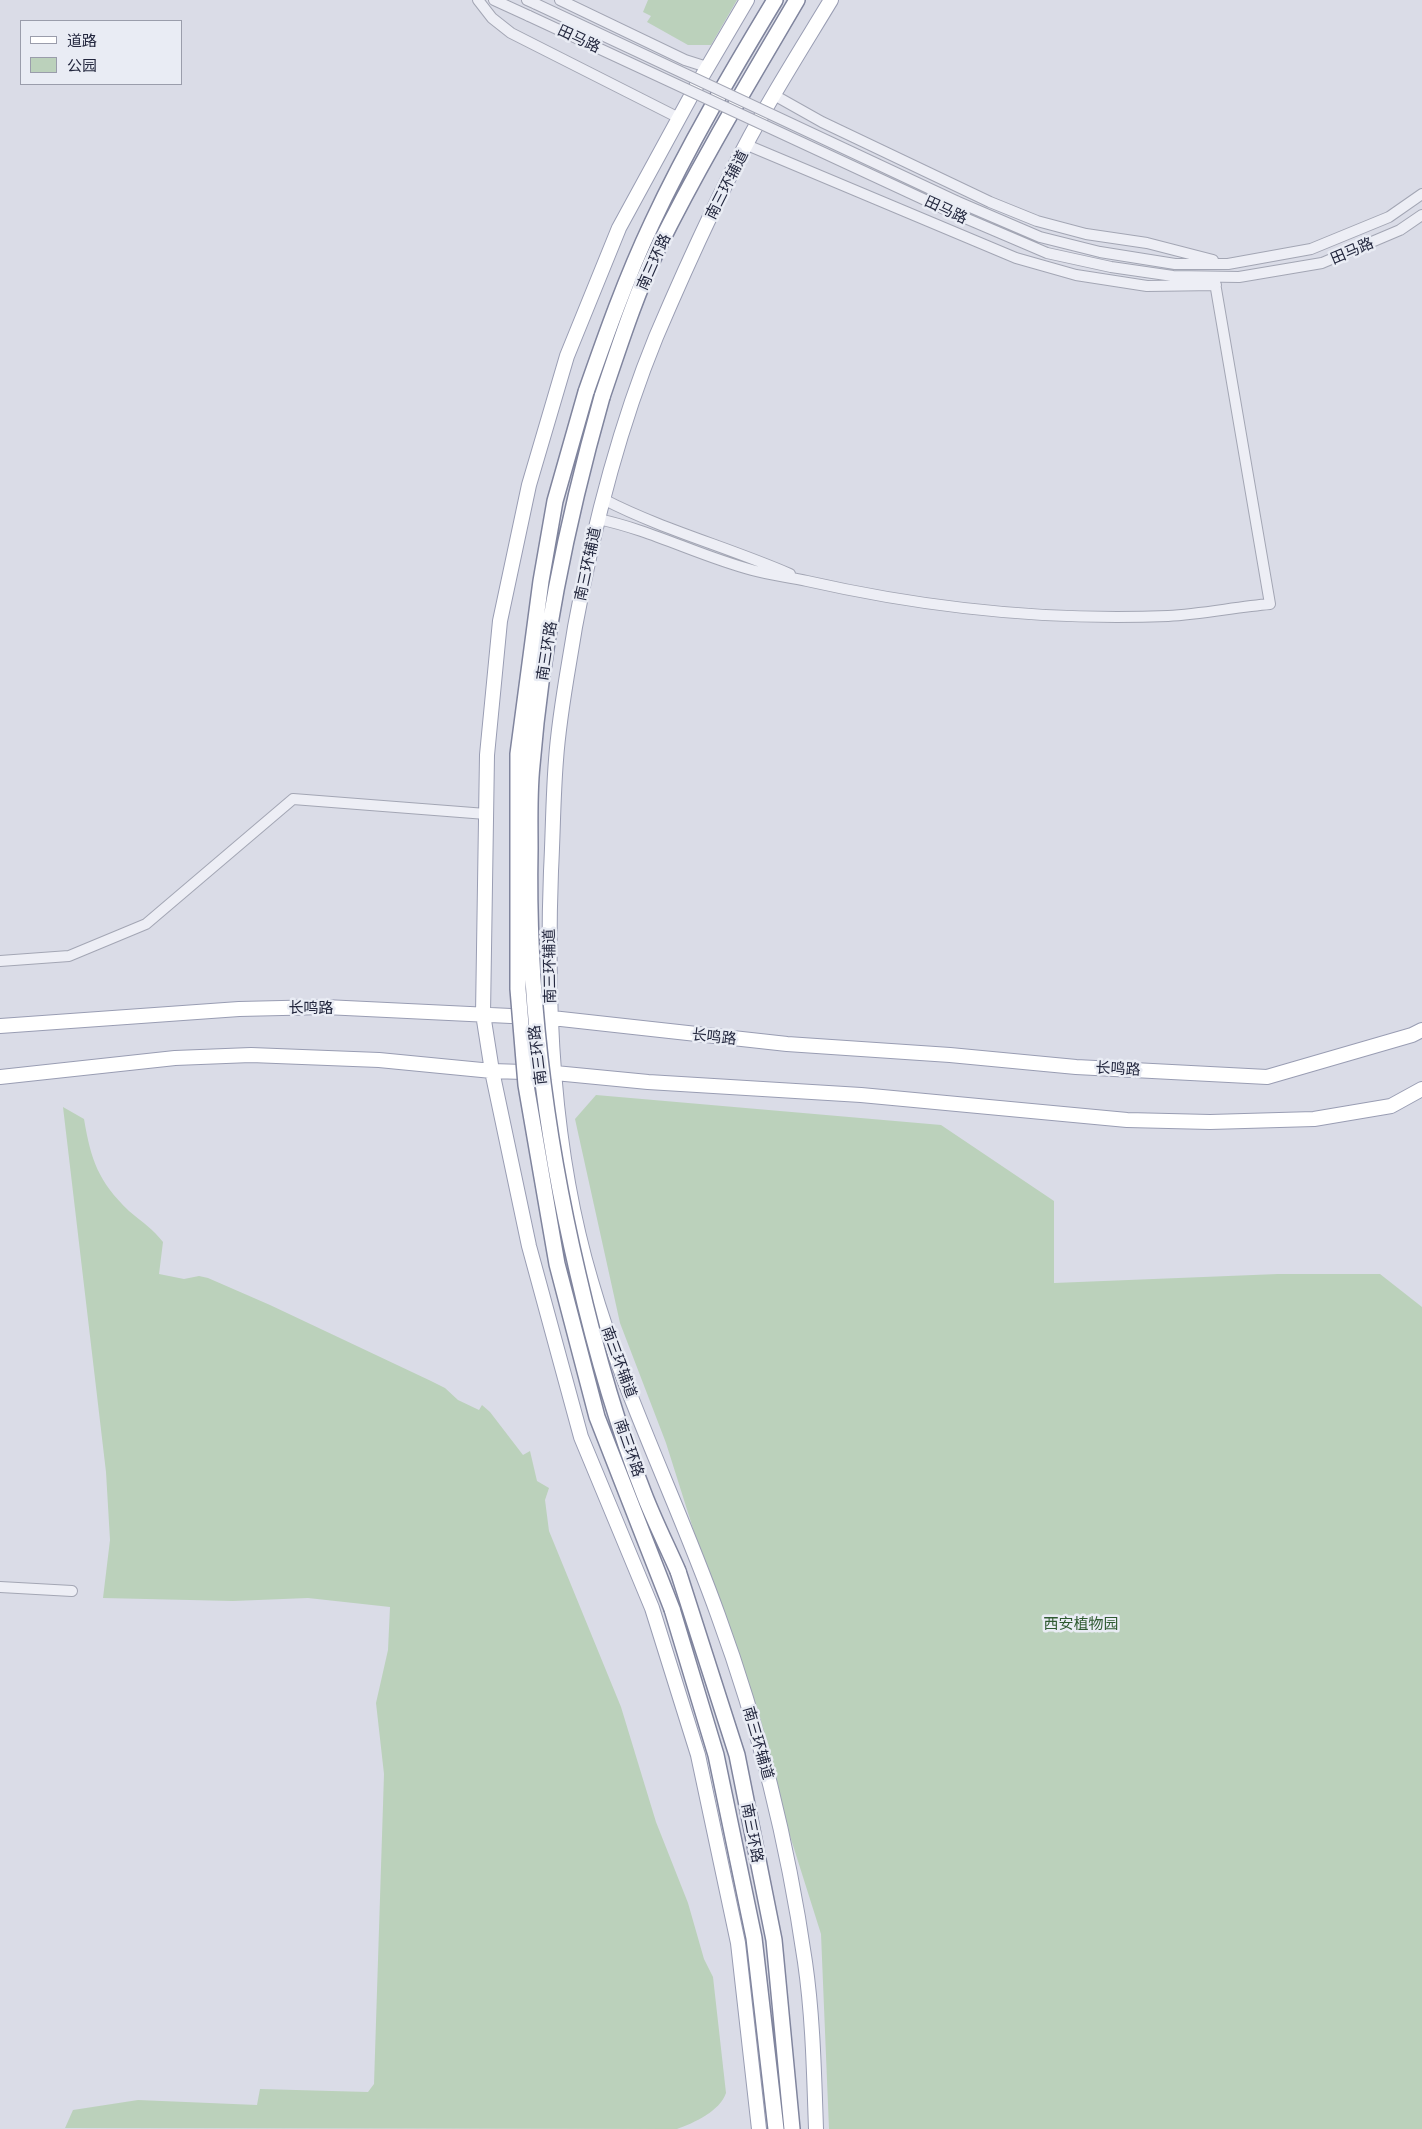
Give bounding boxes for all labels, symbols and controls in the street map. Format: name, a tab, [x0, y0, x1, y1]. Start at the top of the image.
legend	[20, 20, 182, 85]
street label: 田马路	[555, 21, 603, 57]
text: 道路	[67, 32, 97, 49]
text: 公园	[67, 57, 97, 74]
street label: 南三环辅道	[702, 148, 752, 222]
street label: 田马路	[922, 192, 970, 228]
street label: 南三环路	[634, 231, 674, 293]
street label: 田马路	[1328, 234, 1376, 268]
street label: 南三环辅道	[571, 525, 605, 603]
street label: 南三环路	[533, 620, 561, 682]
street label: 南三环辅道	[540, 928, 560, 1004]
street label: 长鸣路	[289, 999, 333, 1017]
street label: 南三环路	[525, 1024, 551, 1086]
street label: 长鸣路	[691, 1026, 737, 1048]
street label: 长鸣路	[1095, 1059, 1141, 1079]
street label: 南三环辅道	[598, 1324, 640, 1400]
street label: 南三环路	[611, 1417, 647, 1479]
park label: 西安植物园	[1044, 1615, 1118, 1633]
street label: 南三环辅道	[739, 1704, 777, 1782]
street label: 南三环路	[737, 1802, 767, 1864]

